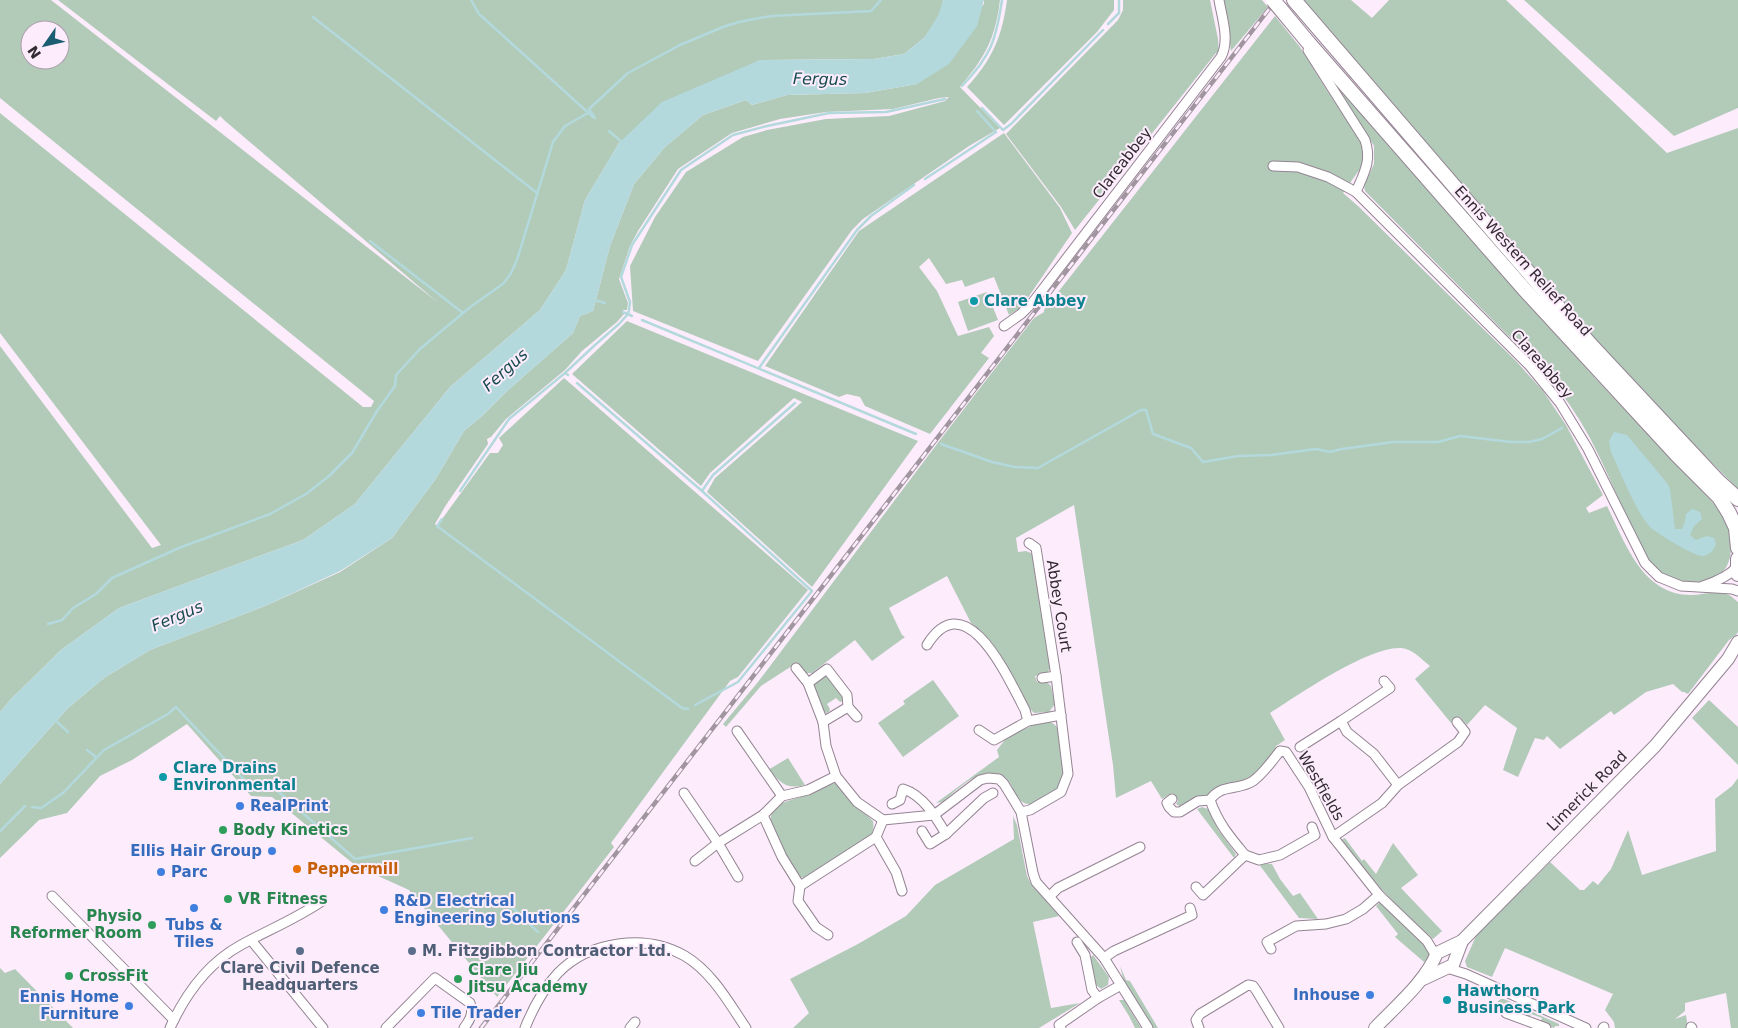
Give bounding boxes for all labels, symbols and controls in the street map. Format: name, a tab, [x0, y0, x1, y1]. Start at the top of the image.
north arrow	[20, 20, 70, 70]
text: N	[24, 43, 44, 62]
water label: Fergus	[793, 69, 847, 89]
street label: Clareabbey	[1089, 124, 1155, 202]
street label: Ennis Western Relief Road	[1451, 182, 1595, 340]
place label: Clare Abbey	[984, 292, 1086, 310]
marker: Clare Abbey	[968, 295, 980, 307]
street label: Clareabbey	[1507, 326, 1577, 402]
water label: Fergus	[478, 345, 532, 395]
street label: Abbey Court	[1043, 558, 1075, 654]
water label: Fergus	[148, 597, 206, 635]
street label: Limerick Road	[1543, 747, 1631, 835]
street label: Westfields	[1294, 748, 1348, 824]
place label: Clare Drains Environmental	[173, 759, 296, 794]
marker: Clare Drains Environmental	[157, 771, 169, 783]
place label: RealPrint	[250, 797, 328, 815]
marker: RealPrint	[234, 800, 246, 812]
place label: Body Kinetics	[233, 821, 348, 839]
marker: Body Kinetics	[217, 824, 229, 836]
place label: Ellis Hair Group	[130, 842, 262, 860]
marker: Ellis Hair Group	[266, 845, 278, 857]
place label: Peppermill	[307, 860, 398, 878]
place label: Parc	[171, 863, 208, 881]
marker: Peppermill	[291, 863, 303, 875]
marker: Parc	[155, 866, 167, 878]
place label: VR Fitness	[238, 890, 328, 908]
place label: R&D Electrical Engineering Solutions	[394, 892, 580, 927]
marker: VR Fitness	[222, 893, 234, 905]
marker: Tubs & Tiles	[188, 902, 200, 914]
marker: R&D Electrical Engineering Solutions	[378, 904, 390, 916]
place label: Physio Reformer Room	[10, 907, 142, 942]
place label: Tubs & Tiles	[165, 916, 223, 951]
marker: Physio Reformer Room	[146, 919, 158, 931]
place label: M. Fitzgibbon Contractor Ltd.	[422, 942, 672, 960]
marker: Clare Civil Defence Headquarters	[294, 945, 306, 957]
marker: M. Fitzgibbon Contractor Ltd.	[406, 945, 418, 957]
place label: Clare Civil Defence Headquarters	[220, 959, 380, 994]
place label: Clare Jiu Jitsu Academy	[467, 961, 588, 996]
place label: CrossFit	[79, 967, 148, 985]
marker: CrossFit	[63, 970, 75, 982]
marker: Clare Jiu Jitsu Academy	[452, 973, 464, 985]
place label: Hawthorn Business Park	[1457, 982, 1576, 1017]
place label: Inhouse	[1293, 986, 1360, 1004]
place label: Ennis Home Furniture	[19, 988, 119, 1023]
marker: Inhouse	[1364, 989, 1376, 1001]
marker: Hawthorn Business Park	[1441, 994, 1453, 1006]
marker: Ennis Home Furniture	[123, 1000, 135, 1012]
place label: Tile Trader	[431, 1004, 522, 1022]
marker: Tile Trader	[415, 1007, 427, 1019]

